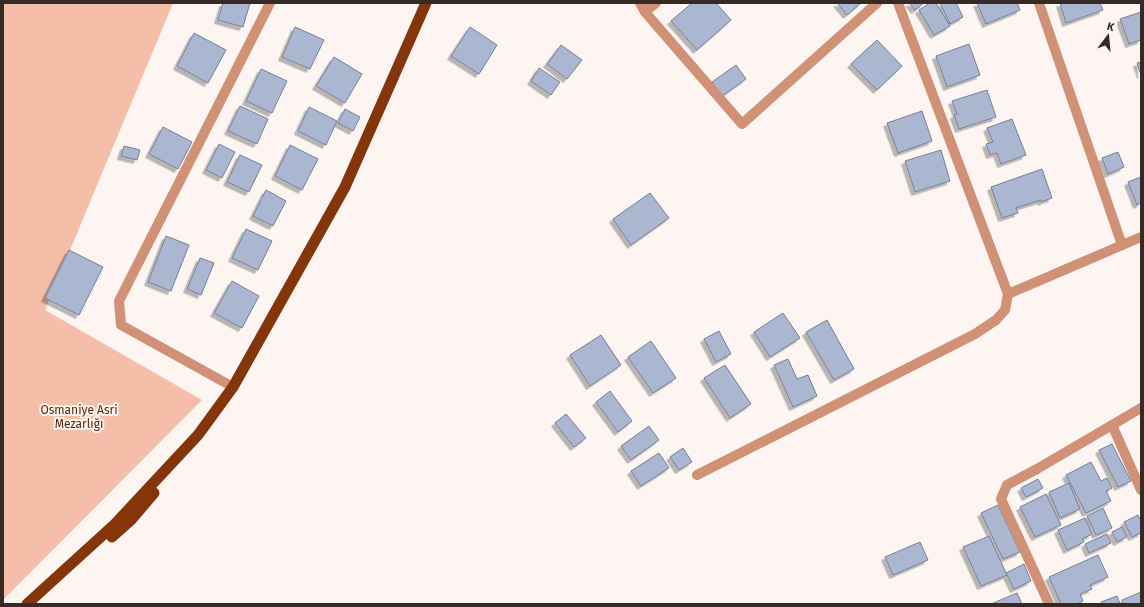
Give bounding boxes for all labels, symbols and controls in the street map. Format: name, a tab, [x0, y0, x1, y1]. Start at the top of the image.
north arrow	[1088, 16, 1128, 56]
text: K	[1105, 20, 1117, 34]
park label: Osmaniye Asri Mezarlığı	[40, 403, 118, 431]

